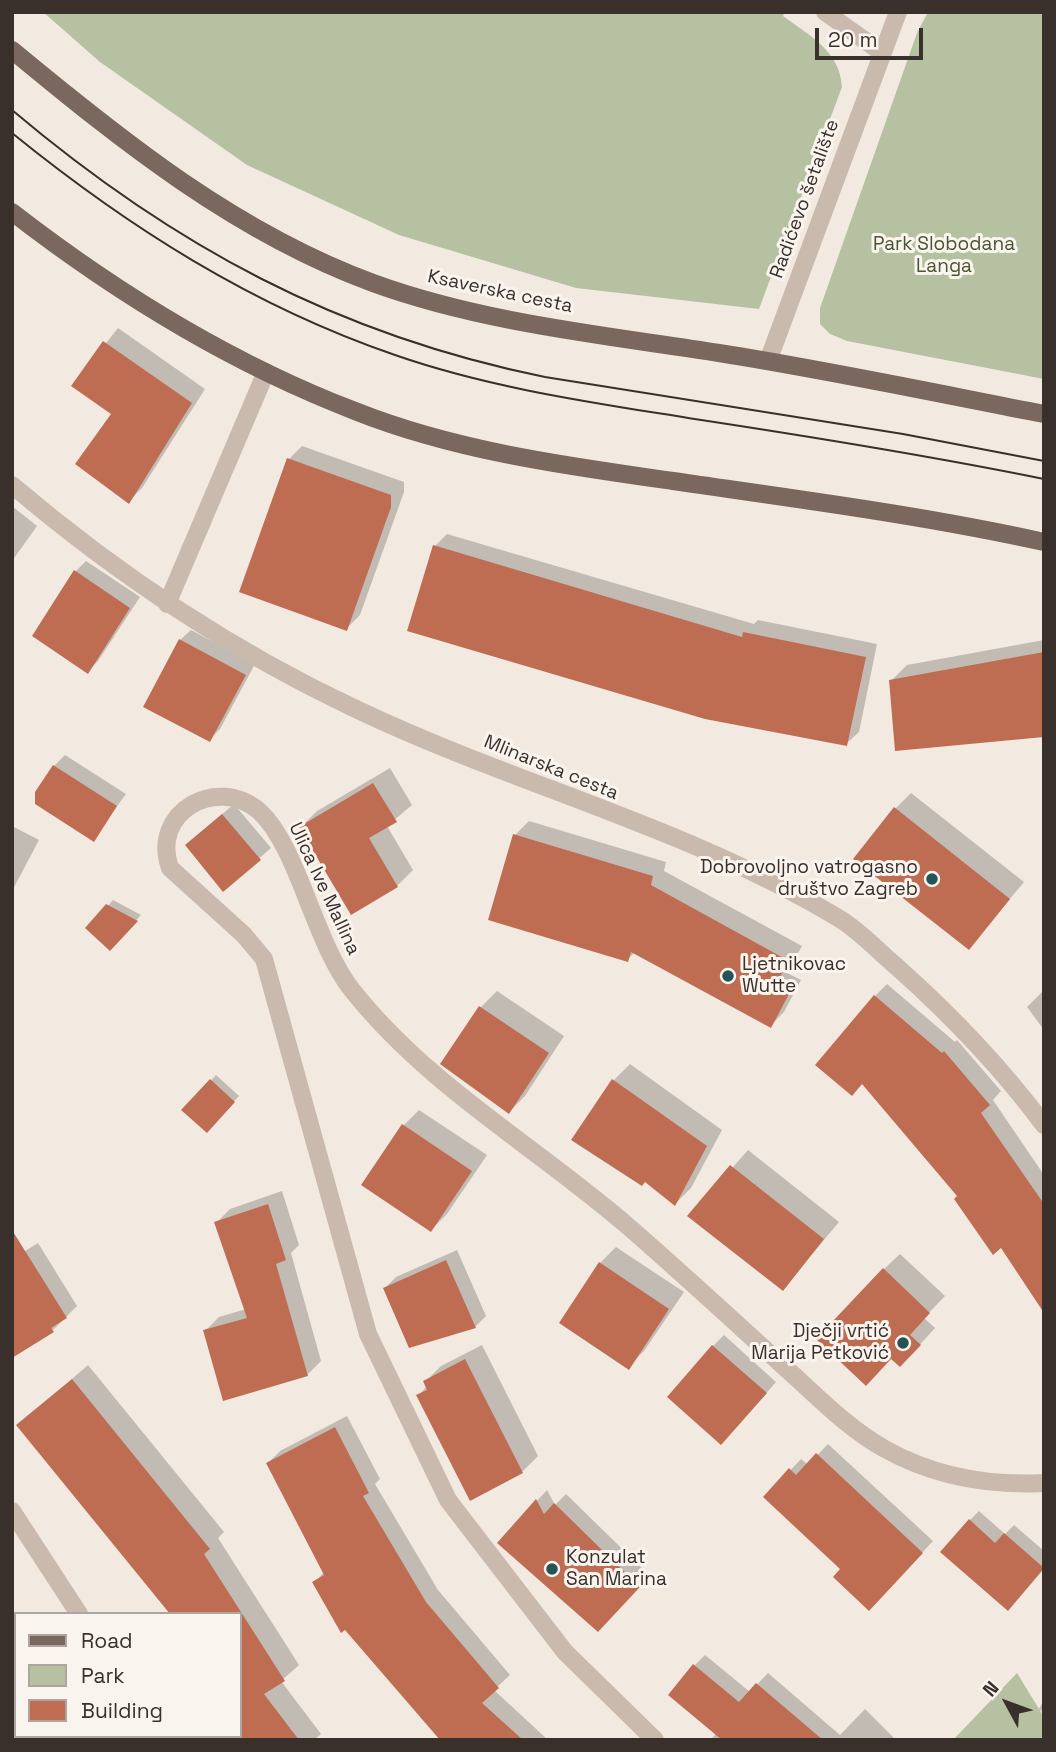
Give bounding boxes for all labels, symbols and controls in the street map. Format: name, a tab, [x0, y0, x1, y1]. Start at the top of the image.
scale bar	[818, 14, 926, 58]
text: 20 m	[828, 26, 878, 53]
street label: Radićevo šetalište	[766, 116, 844, 282]
park label: Park Slobodana Langa	[873, 234, 1015, 278]
street label: Ksaverska cesta	[425, 266, 575, 318]
street label: Mlinarska cesta	[480, 731, 622, 805]
street label: Ulica Ive Mallina	[283, 819, 365, 959]
place label: Dobrovoljno vatrogasno društvo Zagreb	[700, 857, 918, 901]
marker: Dobrovoljno vatrogasno društvo Zagreb	[924, 871, 940, 887]
place label: Ljetnikovac Wutte	[742, 954, 846, 998]
marker: Ljetnikovac Wutte	[720, 968, 736, 984]
place label: Dječji vrtić Marija Petković	[751, 1321, 889, 1365]
marker: Dječji vrtić Marija Petković	[895, 1335, 911, 1351]
place label: Konzulat San Marina	[566, 1547, 667, 1591]
marker: Konzulat San Marina	[544, 1561, 560, 1577]
legend	[14, 1612, 242, 1738]
text: Road	[81, 1627, 133, 1654]
text: Park	[81, 1662, 125, 1689]
north arrow	[972, 1668, 1042, 1738]
text: N	[977, 1676, 1004, 1702]
text: Building	[81, 1697, 163, 1724]

